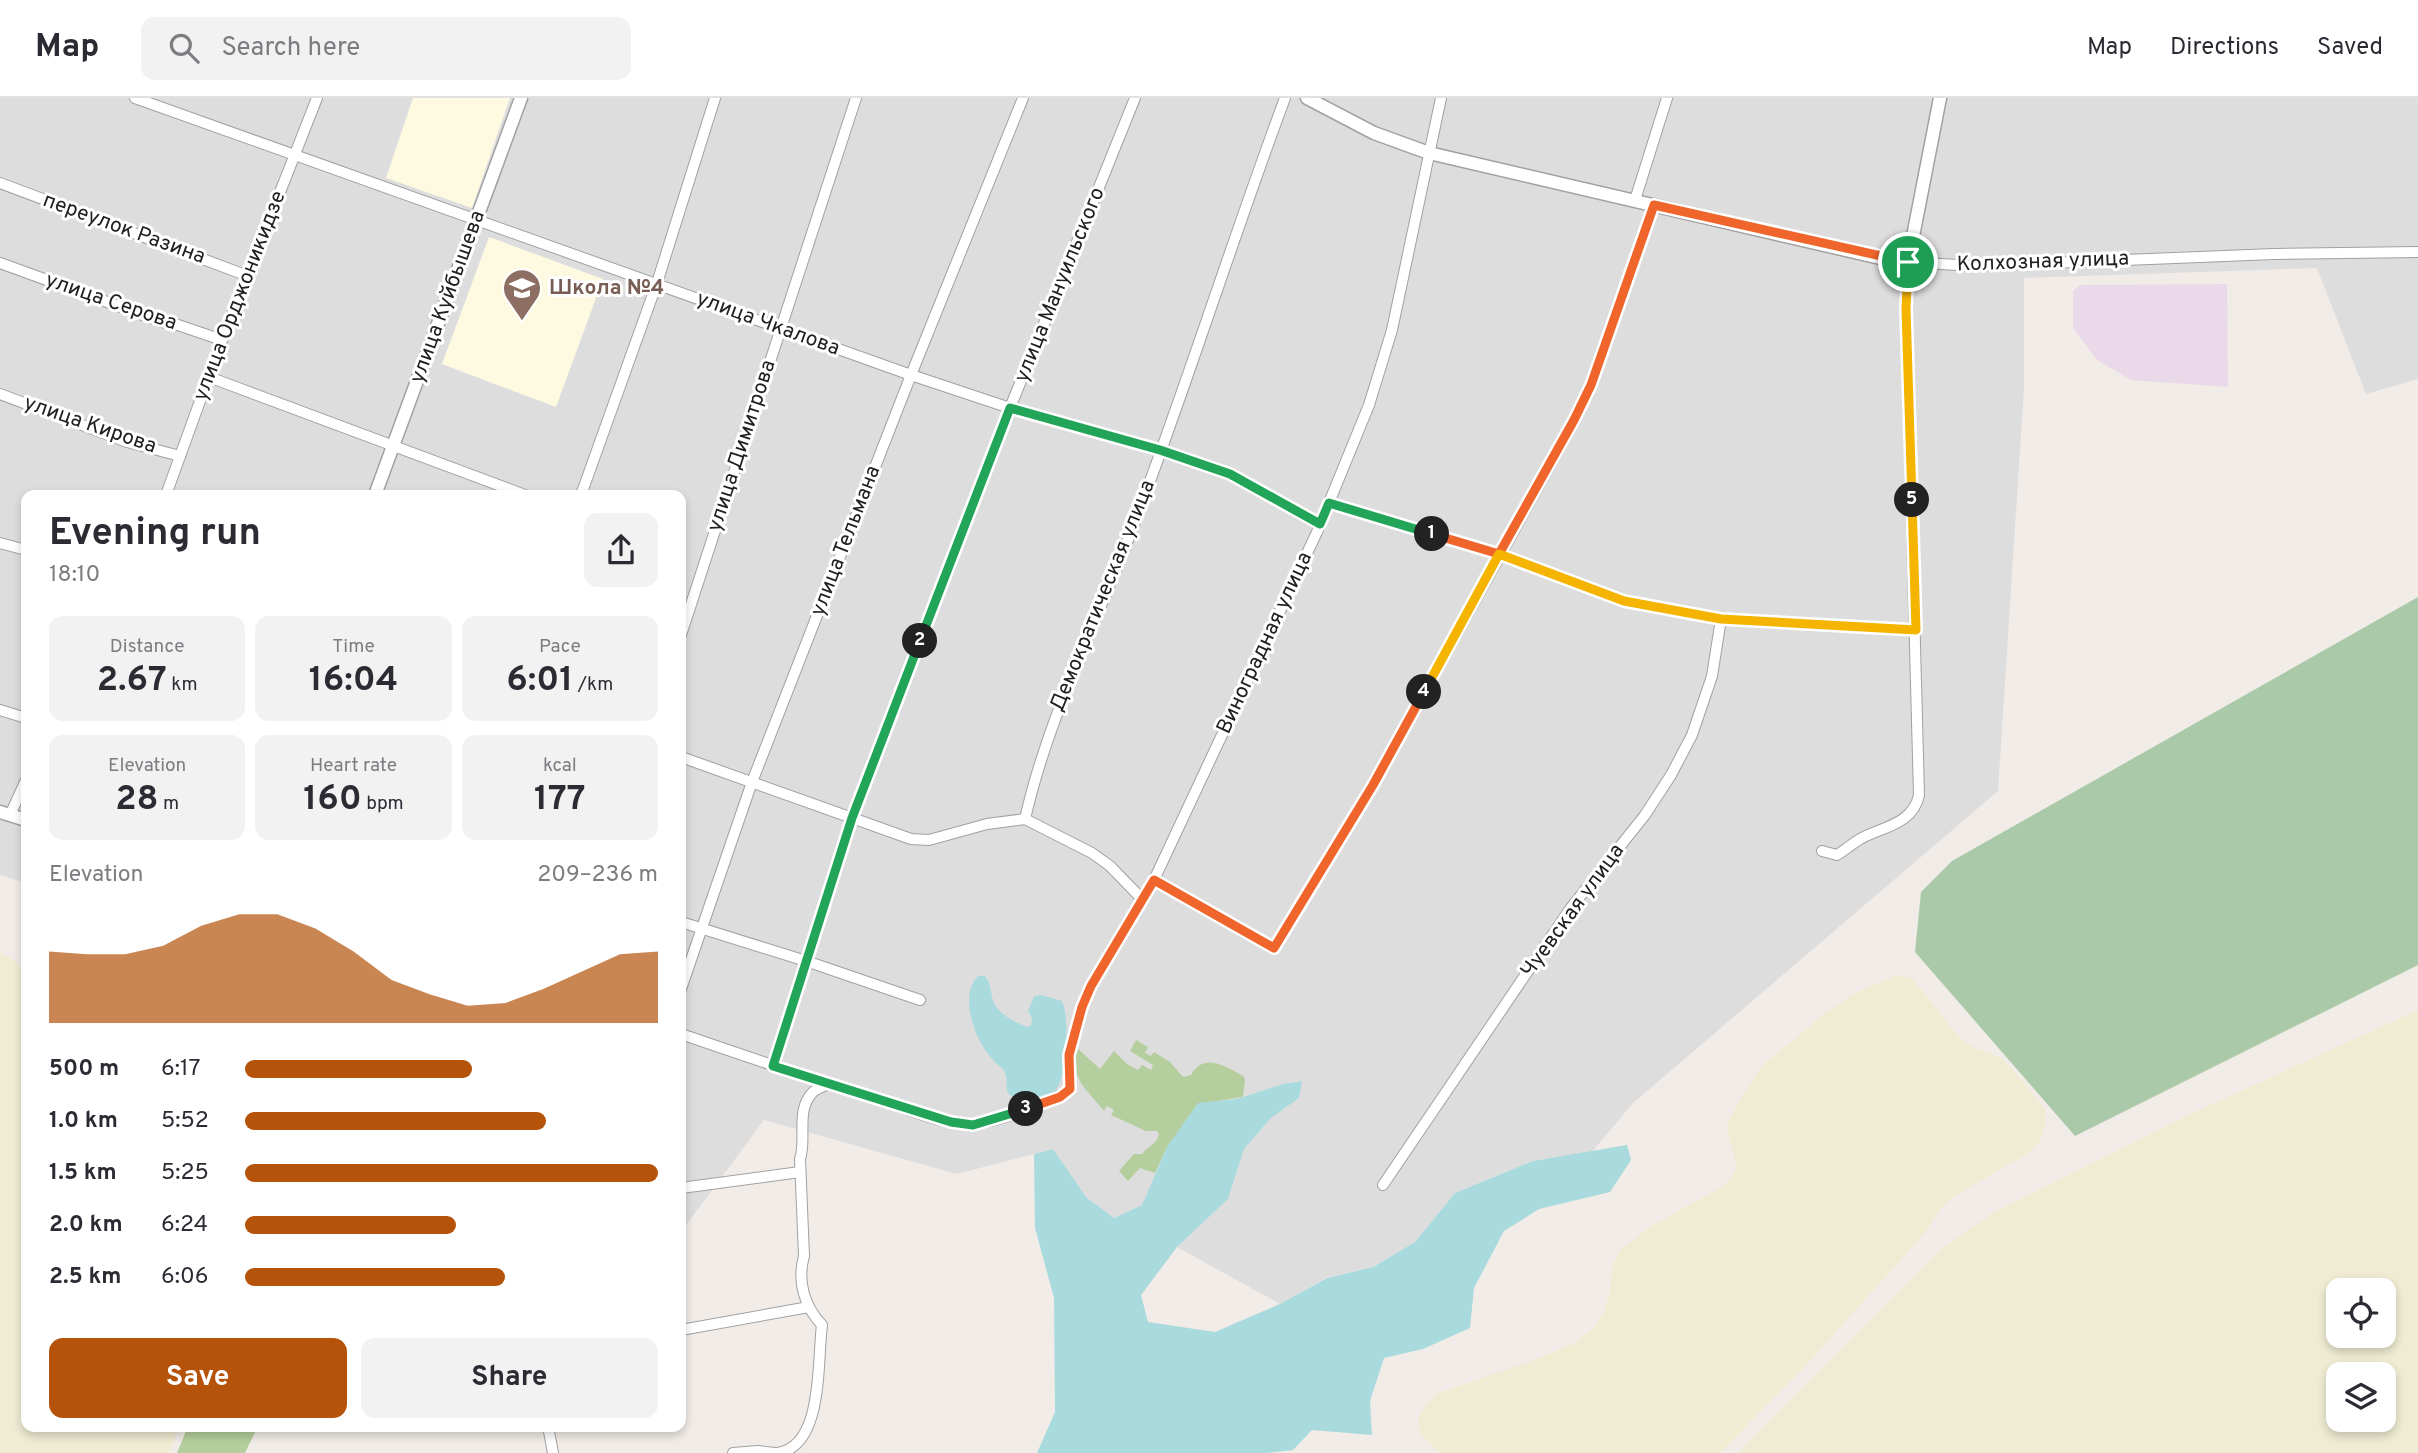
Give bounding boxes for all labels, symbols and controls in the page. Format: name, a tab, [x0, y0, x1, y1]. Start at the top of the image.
search box	[141, 17, 631, 80]
text: Map	[35, 27, 99, 69]
icon: search	[165, 29, 203, 67]
text: Search here	[221, 32, 360, 65]
text: Map	[2087, 33, 2132, 63]
text: Directions	[2170, 33, 2279, 63]
text: Saved	[2317, 33, 2383, 63]
street label: улица Мануильского	[1009, 183, 1111, 387]
street label: переулок Разина	[39, 187, 209, 271]
street label: улица Орджоникидзе	[187, 187, 293, 405]
street label: улица Куйбышева	[404, 207, 492, 387]
pin	[1878, 232, 1938, 292]
icon: arrive	[1889, 243, 1927, 281]
street label: Колхозная улица	[1956, 245, 2130, 279]
street label: улица Серова	[42, 267, 180, 337]
school or university icon: Школа №4	[501, 267, 543, 322]
place label: Школа №4	[549, 275, 664, 302]
street label: улица Чкалова	[693, 286, 843, 362]
street label: улица Димитрова	[701, 357, 783, 535]
street label: улица Кирова	[20, 390, 160, 460]
street label: улица Тельмана	[805, 462, 887, 620]
street label: Демократическая улица	[1044, 476, 1162, 716]
pin: 5	[1895, 482, 1930, 518]
text: 5	[1906, 487, 1917, 511]
text: Evening run	[49, 510, 261, 559]
button: share	[584, 513, 658, 587]
pin: 1	[1414, 516, 1450, 551]
text: 1	[1428, 521, 1435, 545]
street label: Виноградная улица	[1211, 548, 1319, 738]
text: 18:10	[49, 561, 100, 590]
pin: 2	[902, 624, 937, 658]
text: 2	[914, 628, 925, 652]
text: Distance	[110, 635, 184, 659]
text: Time	[332, 635, 375, 659]
text: Pace	[539, 635, 581, 659]
text: 2.67	[97, 659, 167, 703]
text: 16:04	[309, 659, 398, 703]
text: 6:01	[506, 659, 573, 703]
text: km	[167, 673, 198, 697]
text: /km	[573, 673, 613, 697]
pin: 4	[1406, 674, 1442, 710]
text: 4	[1417, 679, 1430, 703]
text: Elevation	[108, 754, 186, 778]
text: Heart rate	[310, 754, 397, 778]
text: kcal	[543, 754, 577, 778]
text: 28	[115, 778, 159, 822]
text: 160	[303, 778, 362, 822]
text: 177	[534, 778, 586, 822]
text: m	[159, 792, 179, 816]
text: bpm	[362, 792, 404, 816]
street label: Чуевская улица	[1515, 839, 1631, 983]
text: Elevation	[49, 861, 144, 890]
text: 209–236 m	[537, 861, 658, 890]
text: 500 m	[49, 1055, 119, 1084]
text: 6:17	[161, 1055, 200, 1084]
pin: 3	[1009, 1091, 1044, 1126]
text: 3	[1020, 1096, 1031, 1120]
text: 1.0 km	[49, 1107, 118, 1136]
text: 5:52	[161, 1107, 209, 1136]
text: 1.5 km	[49, 1159, 117, 1188]
text: 5:25	[161, 1159, 209, 1188]
text: 2.0 km	[49, 1211, 123, 1240]
text: 6:24	[161, 1211, 208, 1240]
text: 2.5 km	[49, 1263, 122, 1292]
text: 6:06	[161, 1263, 208, 1292]
map controls	[2326, 1278, 2396, 1432]
button: locate	[2326, 1278, 2396, 1348]
button: Save	[49, 1338, 347, 1418]
button: Share	[361, 1338, 658, 1418]
button: layers	[2326, 1362, 2396, 1432]

